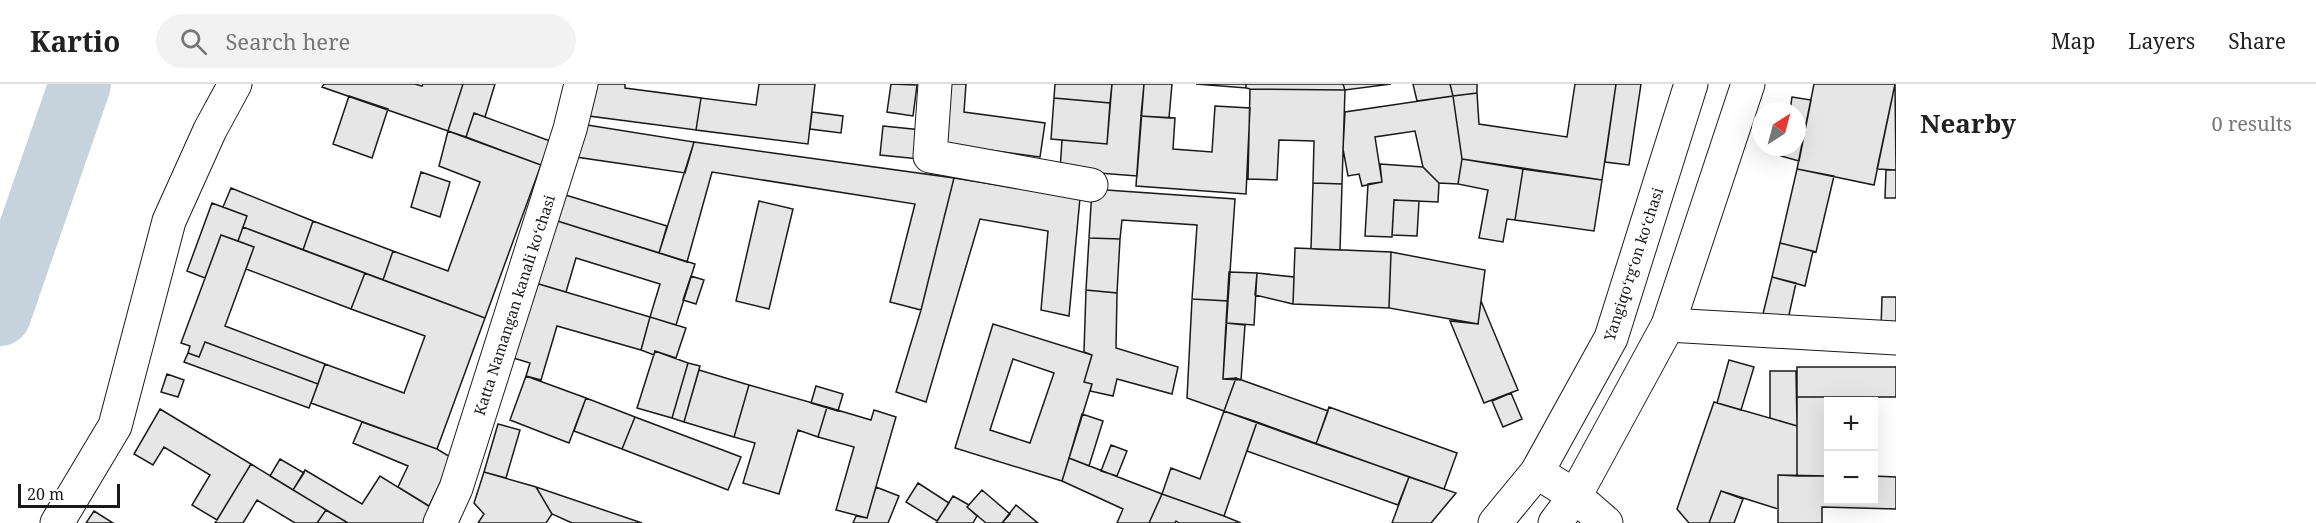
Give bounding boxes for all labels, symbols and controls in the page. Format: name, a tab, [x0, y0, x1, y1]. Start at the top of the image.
search box	[156, 14, 576, 68]
text: Kartio	[30, 22, 120, 60]
icon: search	[177, 25, 210, 58]
text: Search here	[225, 26, 350, 56]
text: Map	[2051, 27, 2095, 55]
text: Layers	[2128, 27, 2195, 55]
text: Share	[2228, 27, 2286, 55]
north arrow	[1752, 102, 1806, 156]
text: Nearby	[1920, 105, 2016, 141]
text: 0 results	[2212, 110, 2292, 137]
street label: Yangiqoʻrgʻon koʻchasi	[1598, 185, 1667, 344]
street label: Katta Namangan kanali koʻchasi	[469, 192, 559, 418]
map controls	[1824, 397, 1878, 505]
button: +	[1824, 397, 1878, 451]
button: −	[1824, 451, 1878, 505]
scale bar	[18, 481, 120, 508]
text: 20 m	[27, 483, 64, 505]

